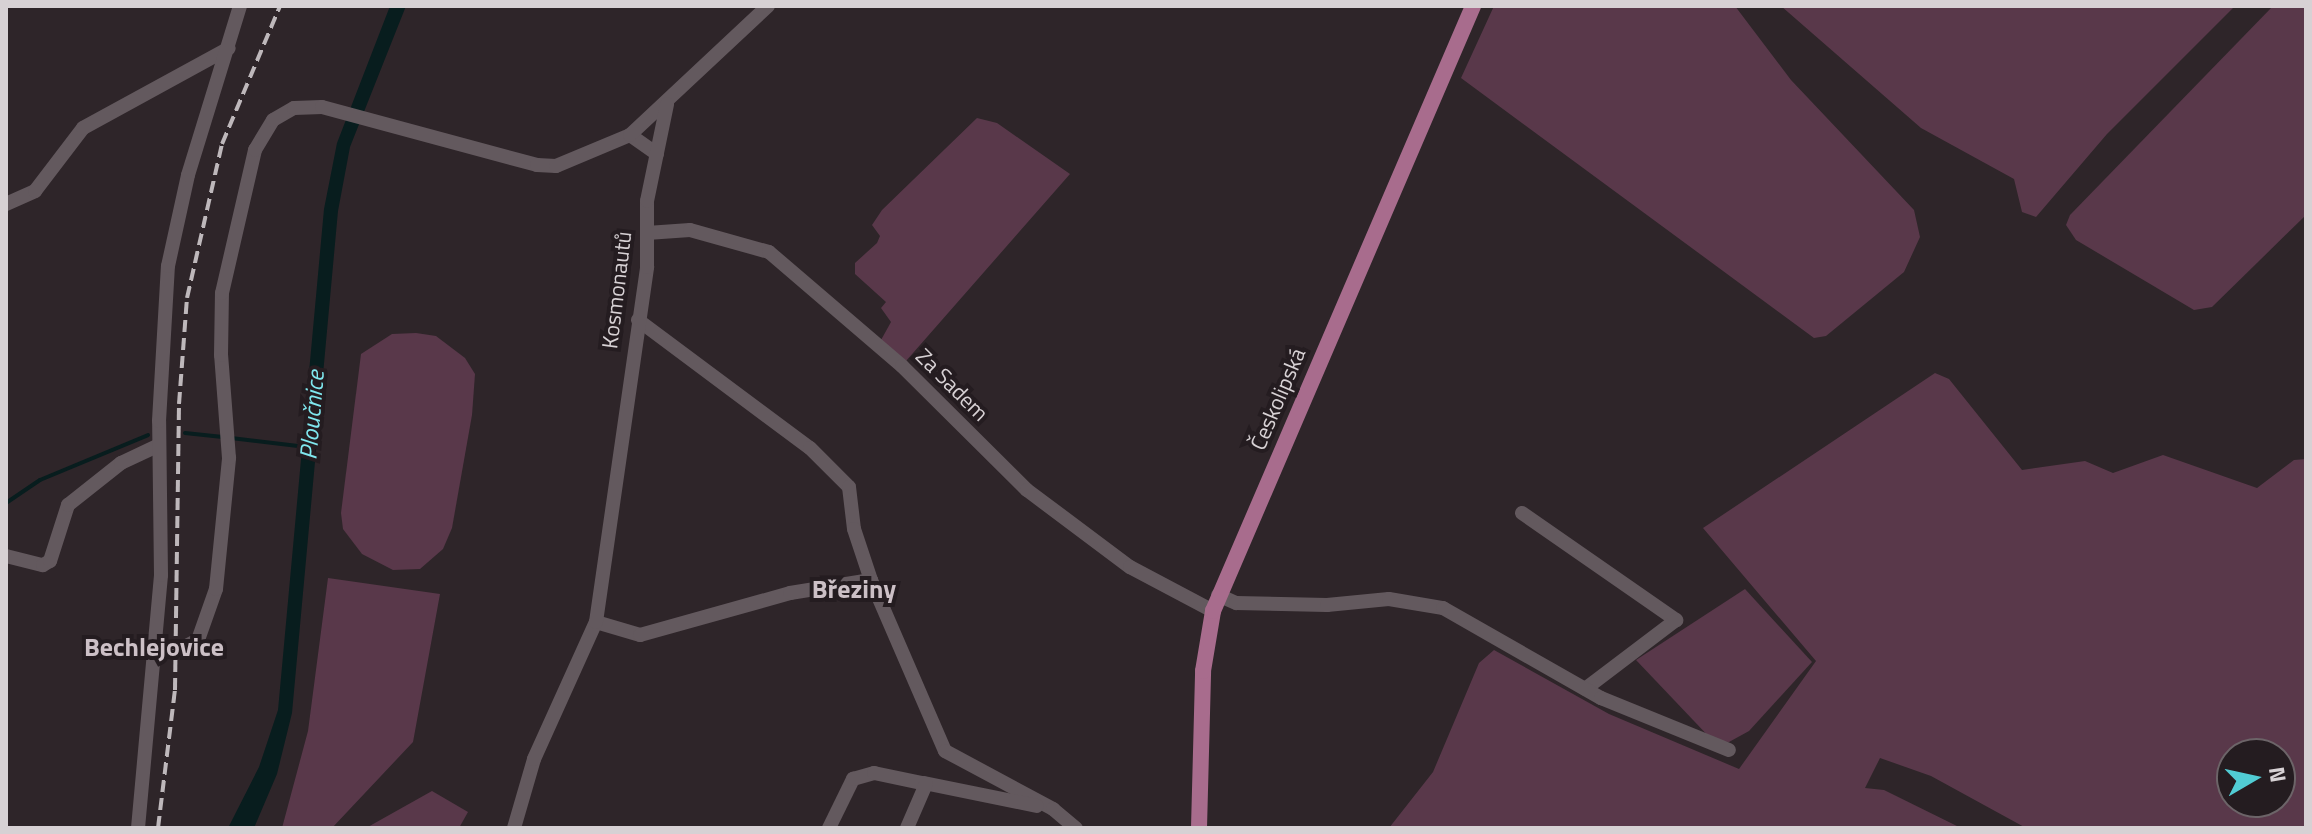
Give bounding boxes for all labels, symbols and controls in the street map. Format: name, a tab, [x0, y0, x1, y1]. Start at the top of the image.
street label: Kosmonautů	[597, 230, 637, 350]
street label: Za Sadem	[910, 343, 994, 427]
street label: Českolipská	[1245, 344, 1311, 454]
water label: Ploučnice	[294, 369, 330, 461]
district label: Březiny	[812, 573, 896, 605]
district label: Bechlejovice	[84, 631, 224, 663]
north arrow	[2216, 738, 2296, 818]
text: N	[2260, 764, 2296, 785]

